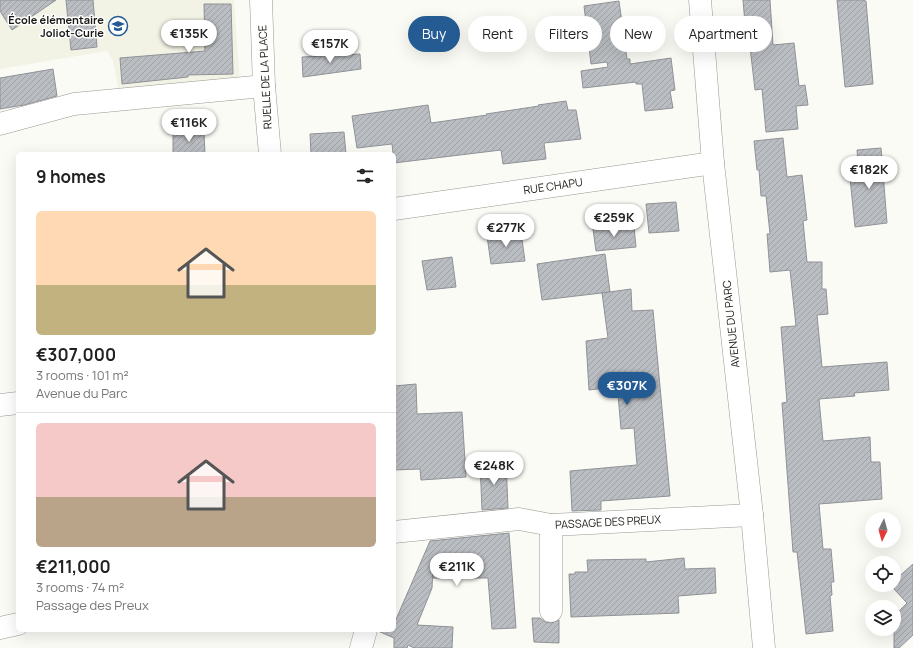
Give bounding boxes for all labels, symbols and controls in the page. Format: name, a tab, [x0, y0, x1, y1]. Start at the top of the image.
place label: École élémentaire Joliot-Curie	[8, 12, 104, 40]
school or university icon: École élémentaire Joliot-Curie	[107, 15, 129, 37]
chip: Buy	[408, 16, 460, 52]
chip: Rent	[468, 16, 527, 52]
chip: Filters	[535, 16, 602, 52]
chip: New	[610, 16, 666, 52]
chip: Apartment	[674, 16, 772, 52]
pin: €135K	[161, 20, 217, 54]
text: €135K	[170, 24, 208, 42]
street label: RUELLE DE LA PLACE	[254, 24, 275, 130]
pin: €157K	[302, 30, 358, 64]
text: €157K	[311, 34, 349, 52]
pin: €116K	[161, 109, 217, 143]
text: €116K	[171, 113, 207, 131]
pin: €182K	[841, 156, 897, 190]
text: €182K	[850, 160, 888, 178]
text: 9 homes	[36, 165, 106, 188]
icon: filters	[354, 165, 376, 187]
street label: RUE CHAPU	[522, 174, 584, 197]
pin: €259K	[586, 204, 642, 238]
text: €259K	[594, 208, 634, 226]
pin: €277K	[478, 214, 534, 248]
text: €277K	[487, 218, 525, 236]
icon: home	[170, 237, 242, 309]
street label: AVENUE DU PARC	[718, 279, 743, 369]
text: €307,000	[36, 343, 116, 366]
text: 3 rooms · 101 m²	[36, 366, 129, 384]
pin: €307K	[599, 372, 655, 406]
text: €307K	[607, 376, 647, 394]
text: Avenue du Parc	[36, 384, 128, 402]
icon: home	[170, 449, 242, 521]
pin: €248K	[466, 452, 522, 486]
text: €248K	[474, 456, 514, 474]
street label: PASSAGE DES PREUX	[555, 511, 662, 532]
north arrow	[865, 512, 901, 548]
map controls	[865, 512, 901, 636]
pin: €211K	[429, 553, 485, 587]
text: €211,000	[36, 555, 111, 578]
button: locate	[865, 556, 901, 592]
text: €211K	[439, 557, 475, 575]
text: 3 rooms · 74 m²	[36, 578, 124, 596]
text: Passage des Preux	[36, 596, 149, 614]
button: layers	[865, 600, 901, 636]

